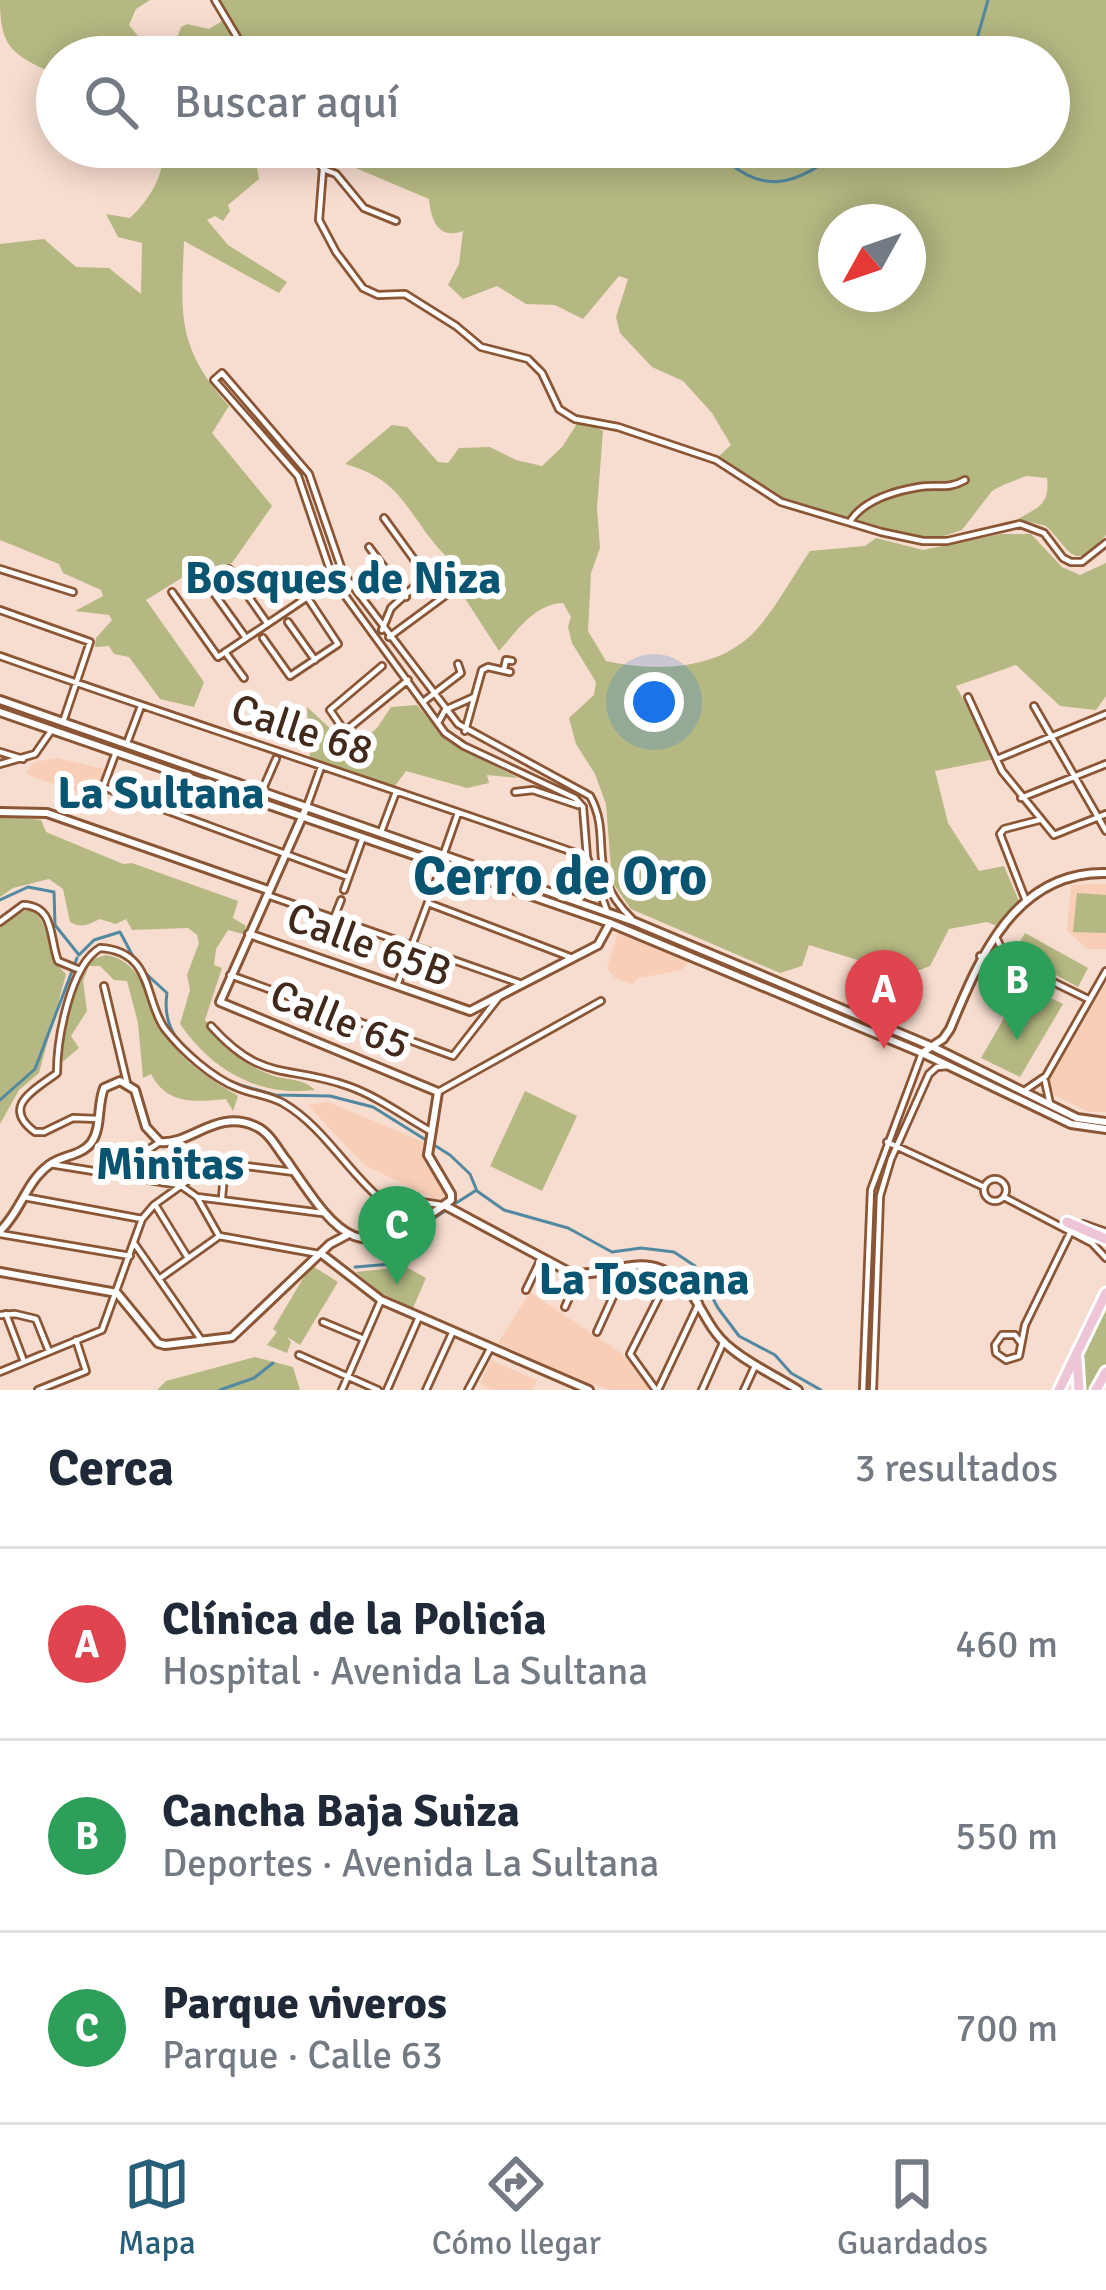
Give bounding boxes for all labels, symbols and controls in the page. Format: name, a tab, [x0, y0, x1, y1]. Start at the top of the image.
search box	[36, 36, 1070, 168]
icon: search	[78, 69, 144, 135]
text: Buscar aquí	[174, 75, 399, 130]
north arrow	[818, 204, 926, 312]
district label: Bosques de Niza	[185, 551, 501, 606]
your location	[624, 672, 684, 732]
street label: Calle 68	[225, 683, 379, 777]
district label: La Sultana	[57, 766, 265, 821]
district label: Cerro de Oro	[413, 843, 707, 910]
street label: Calle 65B	[280, 892, 458, 998]
pin: B	[978, 941, 1056, 1040]
pin: A	[845, 950, 923, 1049]
street label: Calle 65	[263, 969, 417, 1071]
district label: Minitas	[96, 1137, 244, 1192]
pin: C	[358, 1186, 436, 1285]
district label: La Toscana	[538, 1252, 750, 1307]
text: Cerca	[48, 1437, 174, 1500]
text: 3 resultados	[855, 1444, 1058, 1492]
text: Clínica de la Policía	[162, 1592, 547, 1647]
text: A	[75, 1620, 99, 1668]
text: 460 m	[955, 1620, 1058, 1668]
text: Hospital · Avenida La Sultana	[162, 1647, 648, 1695]
text: Cancha Baja Suiza	[162, 1784, 520, 1839]
text: B	[75, 1812, 99, 1860]
text: 550 m	[955, 1812, 1058, 1860]
text: Deportes · Avenida La Sultana	[162, 1839, 659, 1887]
text: Parque viveros	[162, 1976, 447, 2031]
text: C	[75, 2004, 99, 2052]
text: 700 m	[955, 2004, 1058, 2052]
text: Parque · Calle 63	[162, 2031, 443, 2079]
tab: Mapa	[118, 2151, 196, 2264]
tab: Cómo llegar	[432, 2151, 601, 2264]
tab: Guardados	[837, 2151, 988, 2264]

